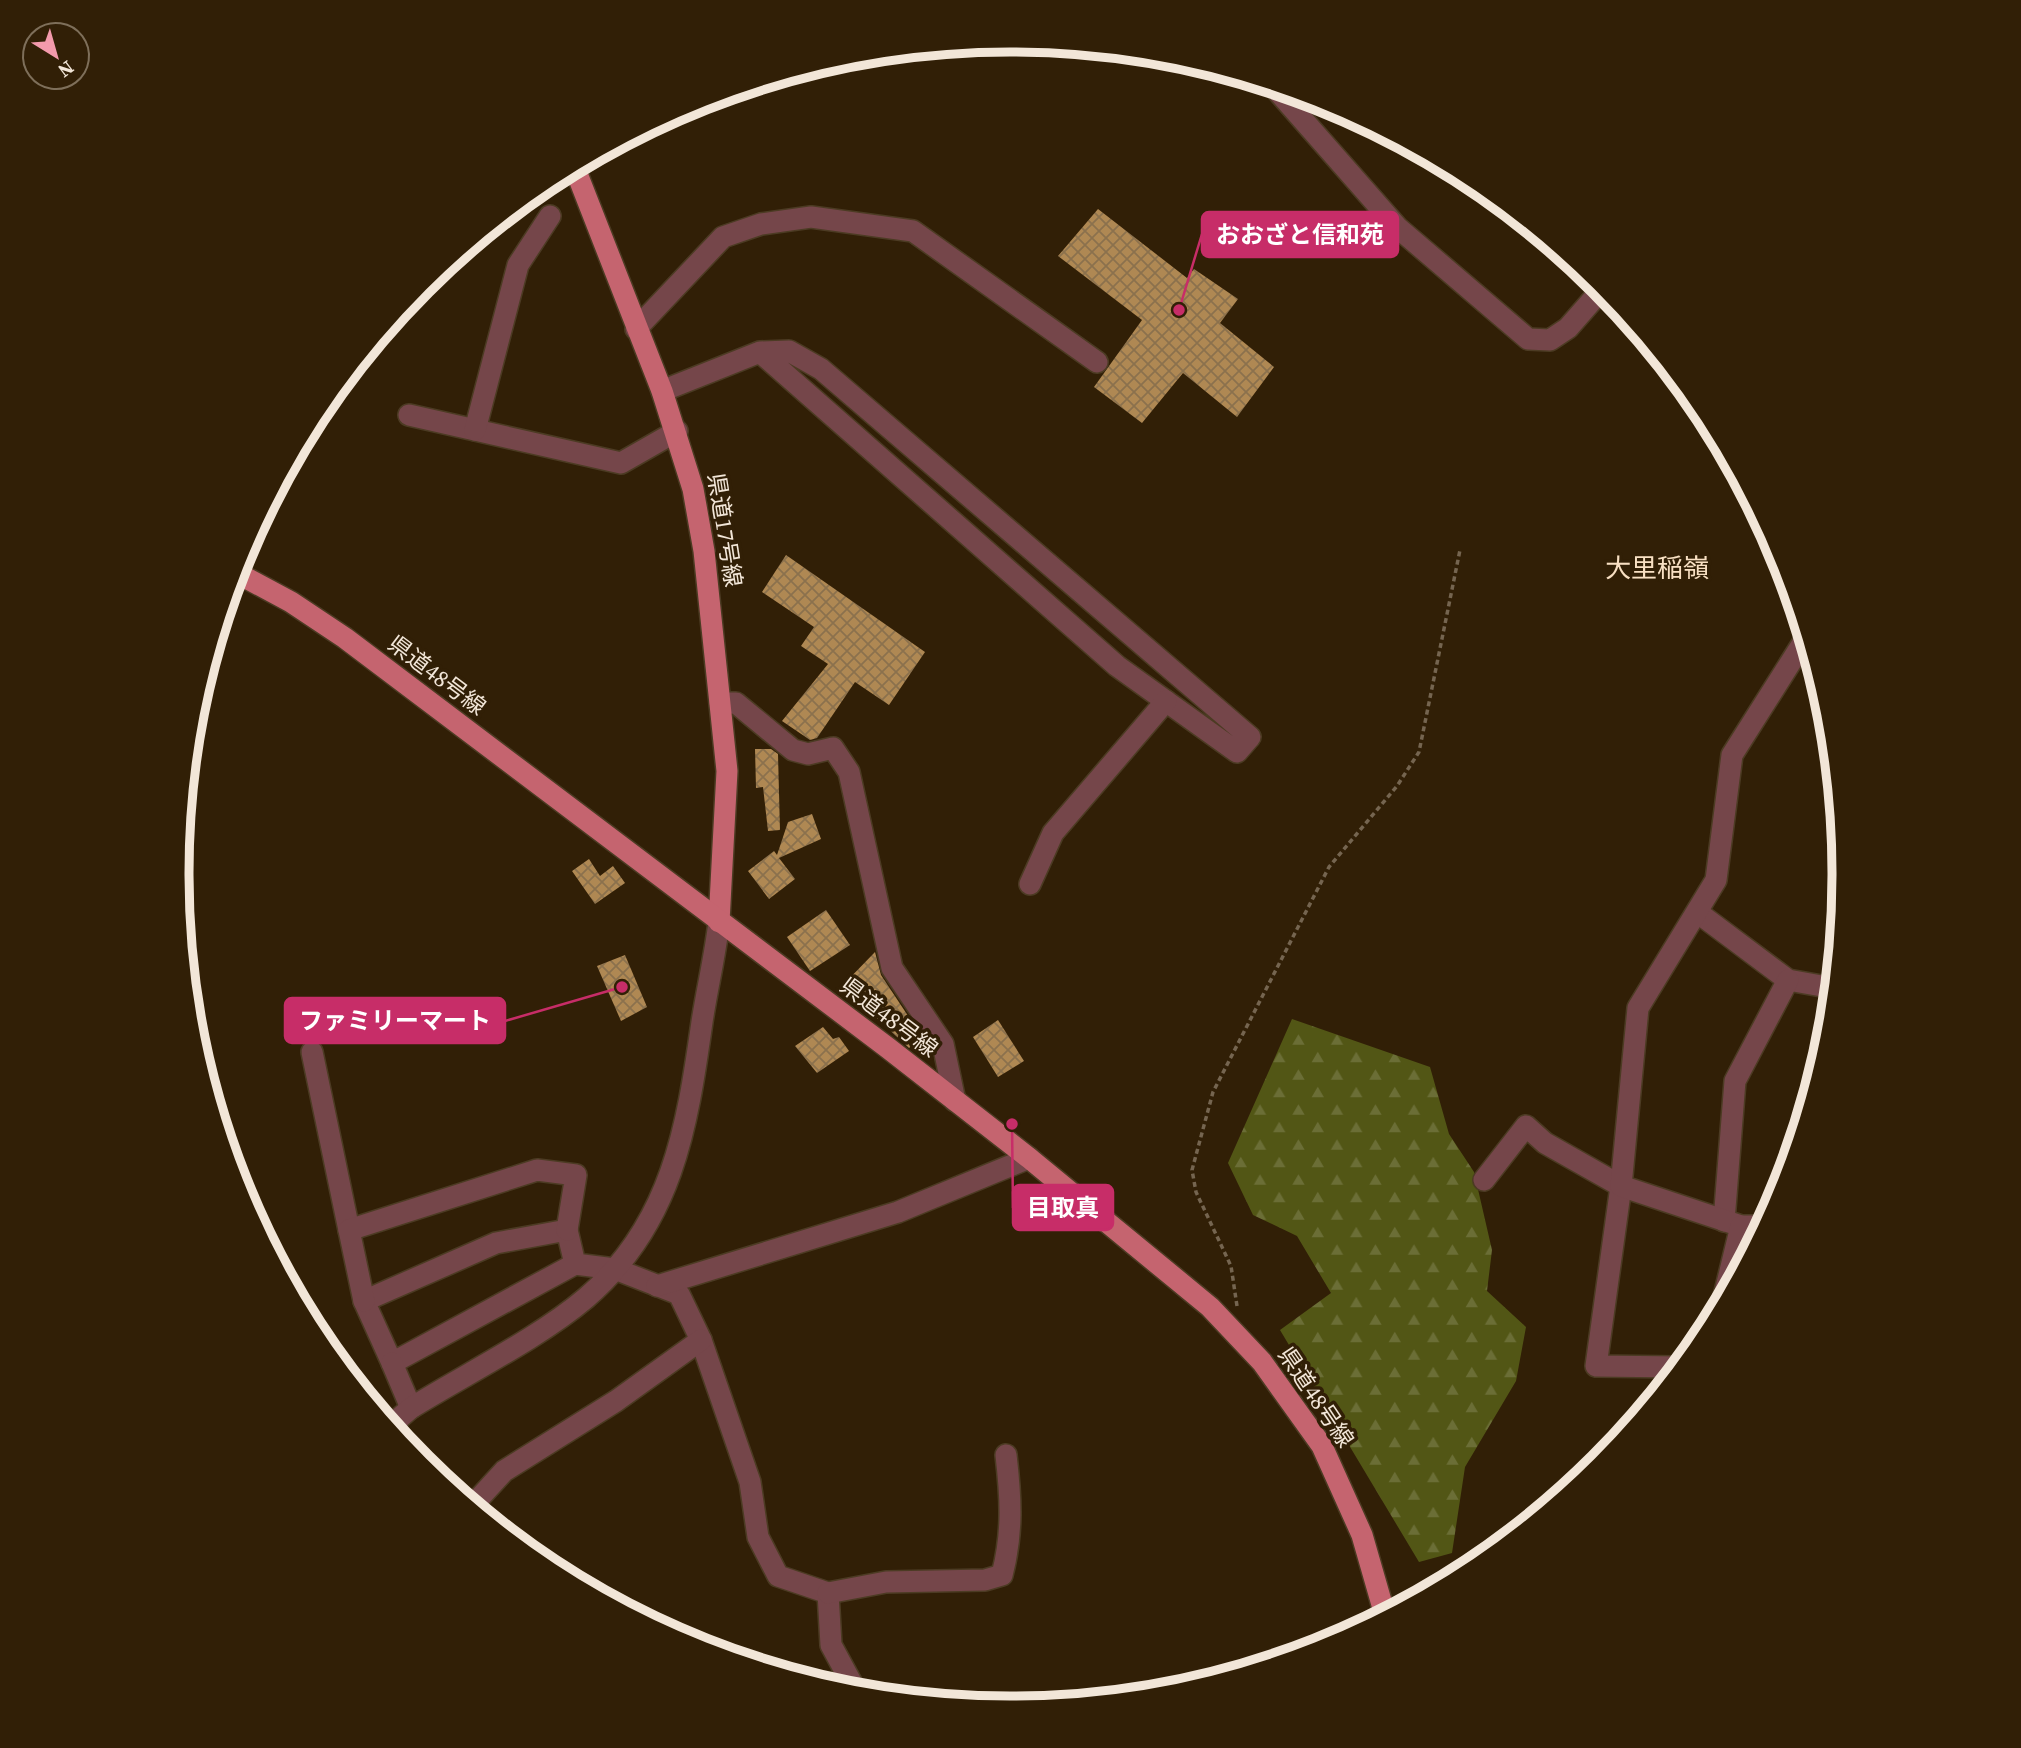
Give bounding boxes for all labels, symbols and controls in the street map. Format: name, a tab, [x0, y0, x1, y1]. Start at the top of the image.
north arrow	[21, 21, 91, 91]
text: N	[53, 55, 80, 84]
callout: おおざと信和苑	[1202, 212, 1398, 257]
text: おおざと信和苑	[1216, 218, 1384, 251]
street label: 県道17号線	[700, 471, 750, 589]
district label: 大里稲嶺	[1605, 550, 1709, 586]
street label: 県道48号線	[381, 628, 493, 722]
street label: 県道48号線	[833, 970, 945, 1064]
callout: ファミリーマート	[285, 998, 505, 1043]
text: ファミリーマート	[299, 1004, 491, 1037]
callout: 目取真	[1013, 1185, 1113, 1230]
text: 目取真	[1027, 1191, 1099, 1224]
street label: 県道48号線	[1271, 1340, 1361, 1454]

